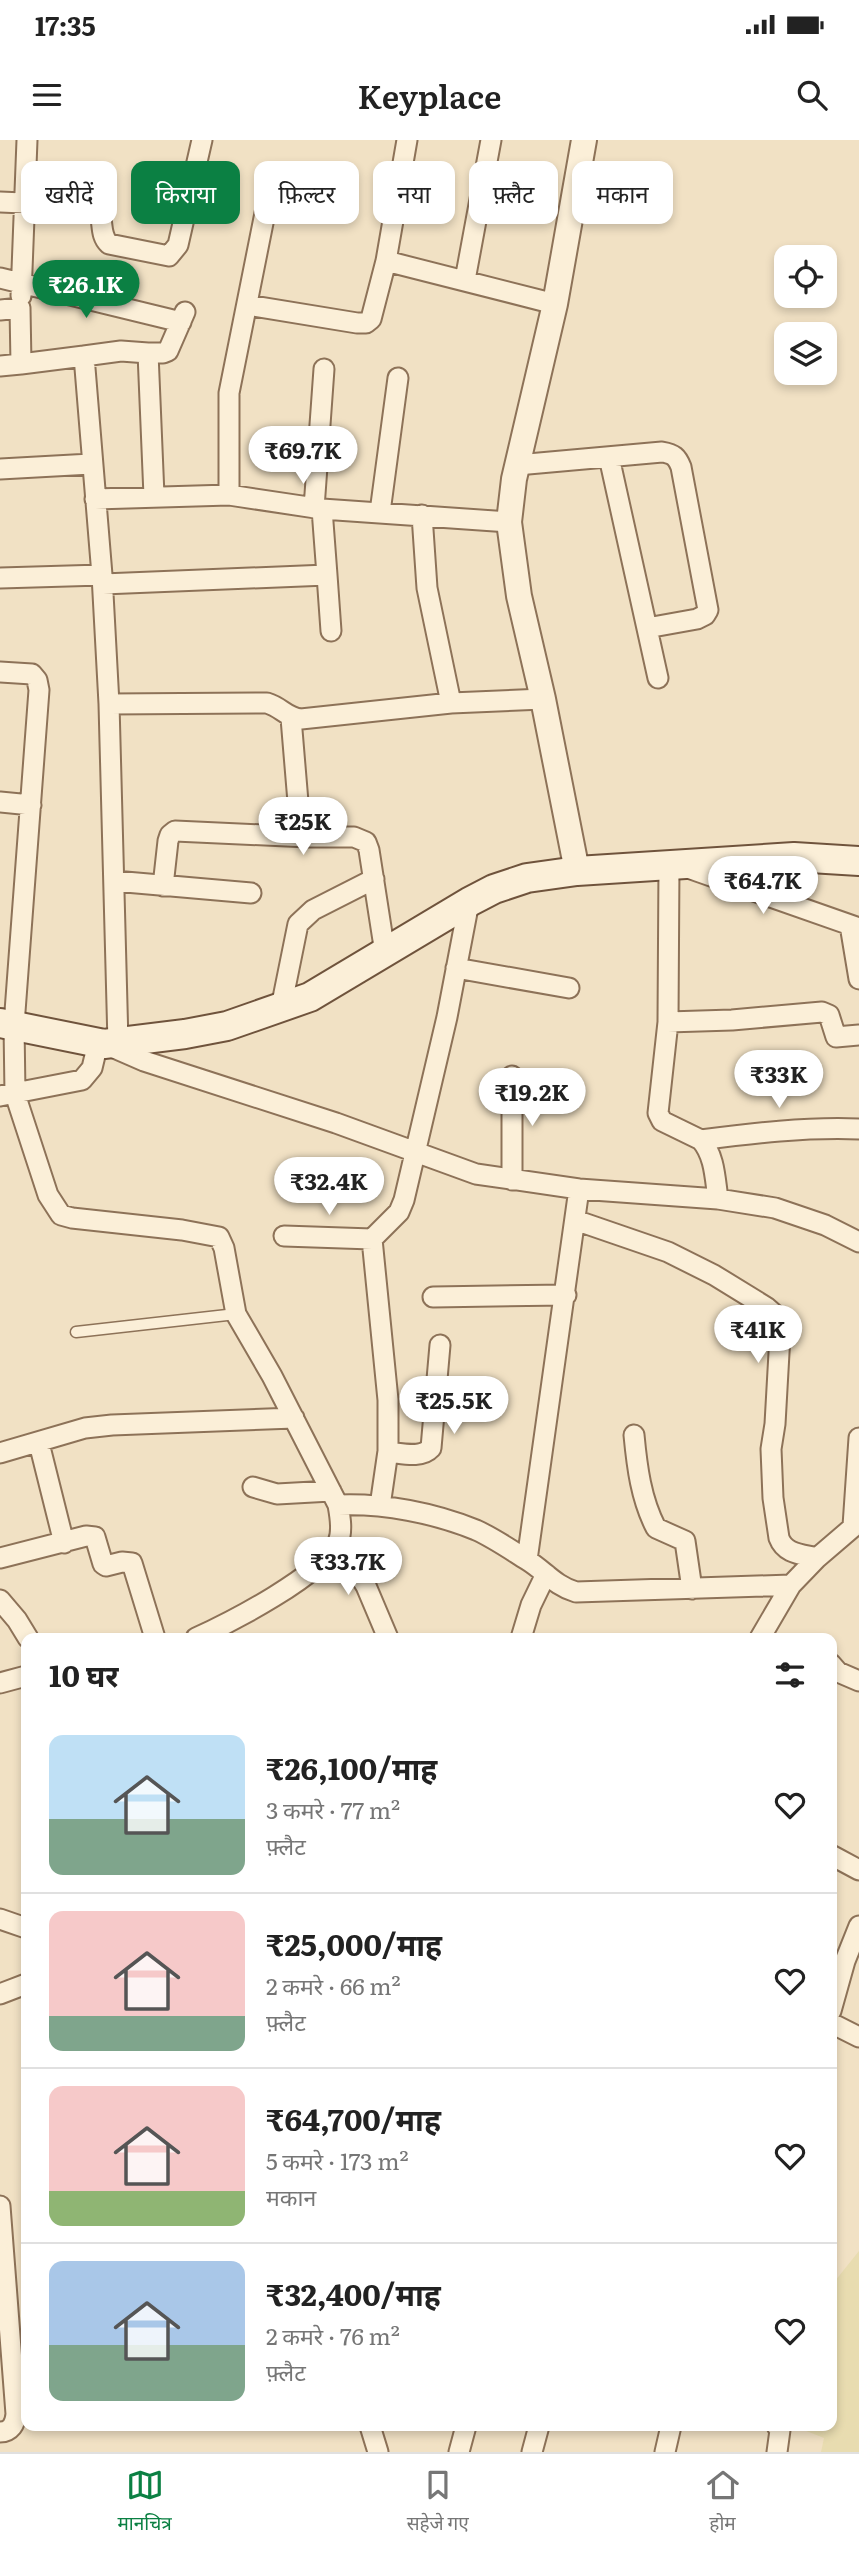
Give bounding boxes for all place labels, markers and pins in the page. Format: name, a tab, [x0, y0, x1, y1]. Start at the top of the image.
pin: ₹26.1K	[29, 260, 143, 320]
pin: ₹69.7K	[246, 426, 360, 486]
pin: ₹25K	[262, 798, 344, 857]
pin: ₹64.7K	[706, 856, 820, 916]
pin: ₹33K	[738, 1051, 820, 1110]
pin: ₹19.2K	[475, 1068, 589, 1128]
pin: ₹32.4K	[272, 1158, 386, 1217]
pin: ₹41K	[717, 1306, 799, 1365]
pin: ₹25.5K	[397, 1376, 511, 1436]
pin: ₹33.7K	[291, 1538, 405, 1597]

